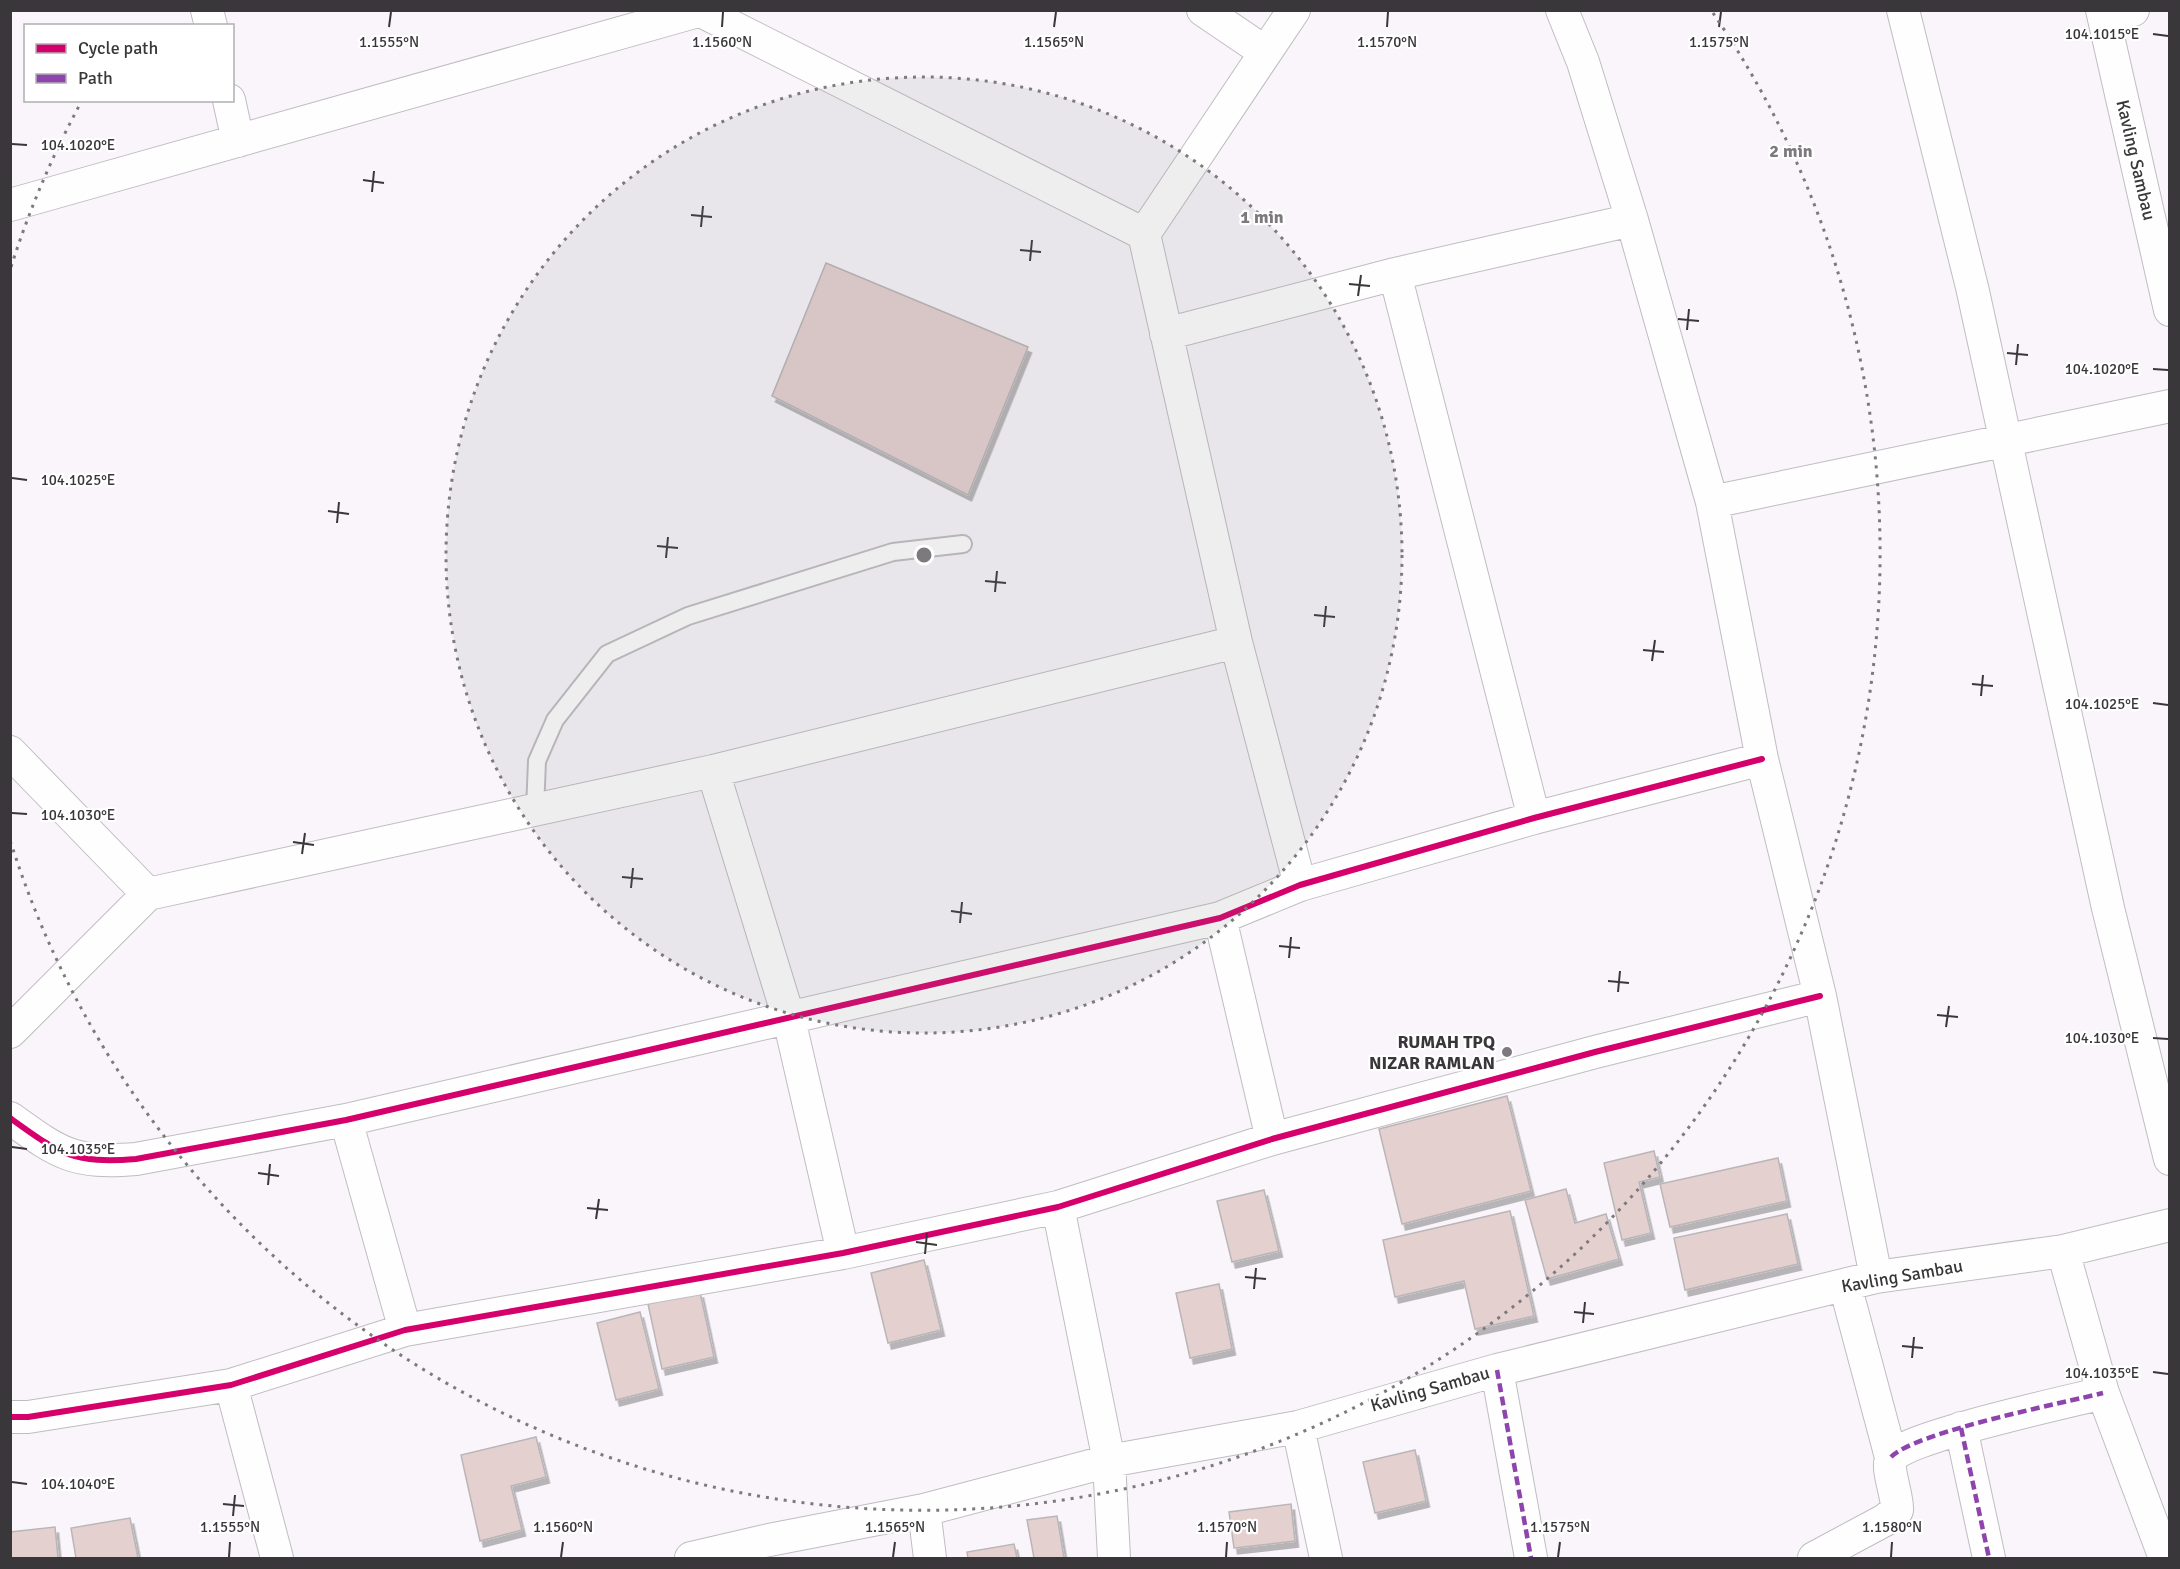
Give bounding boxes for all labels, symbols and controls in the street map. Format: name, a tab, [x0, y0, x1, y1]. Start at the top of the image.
legend	[24, 24, 234, 102]
text: 104.1015°E	[2065, 25, 2139, 43]
text: 1.1555°N	[359, 33, 419, 51]
text: 1.1560°N	[692, 33, 752, 51]
text: 1.1565°N	[1024, 33, 1084, 51]
text: 1.1570°N	[1357, 33, 1417, 51]
text: 1.1575°N	[1689, 33, 1749, 51]
text: Cycle path	[78, 37, 158, 59]
text: Path	[78, 67, 113, 89]
street label: Kavling Sambau	[2111, 98, 2161, 222]
text: 104.1020°E	[41, 136, 115, 154]
text: 2 min	[1769, 140, 1813, 162]
text: 1 min	[1240, 206, 1284, 228]
text: 104.1020°E	[2065, 360, 2139, 378]
text: 104.1025°E	[41, 471, 115, 489]
centre of rings	[914, 545, 934, 565]
text: 104.1025°E	[2065, 695, 2139, 713]
text: 104.1030°E	[41, 806, 115, 824]
text: 104.1030°E	[2065, 1029, 2139, 1047]
place label: RUMAH TPQ NIZAR RAMLAN	[1369, 1031, 1495, 1074]
marker: RUMAH TPQ NIZAR RAMLAN	[1500, 1045, 1514, 1059]
text: 104.1035°E	[41, 1140, 115, 1158]
street label: Kavling Sambau	[1839, 1254, 1965, 1298]
street label: Kavling Sambau	[1368, 1361, 1492, 1417]
text: 104.1035°E	[2065, 1364, 2139, 1382]
text: 104.1040°E	[41, 1475, 115, 1493]
text: 1.1555°N	[200, 1518, 260, 1536]
text: 1.1560°N	[533, 1518, 593, 1536]
text: 1.1565°N	[865, 1518, 925, 1536]
text: 1.1570°N	[1197, 1518, 1257, 1536]
text: 1.1575°N	[1530, 1518, 1590, 1536]
text: 1.1580°N	[1862, 1518, 1922, 1536]

